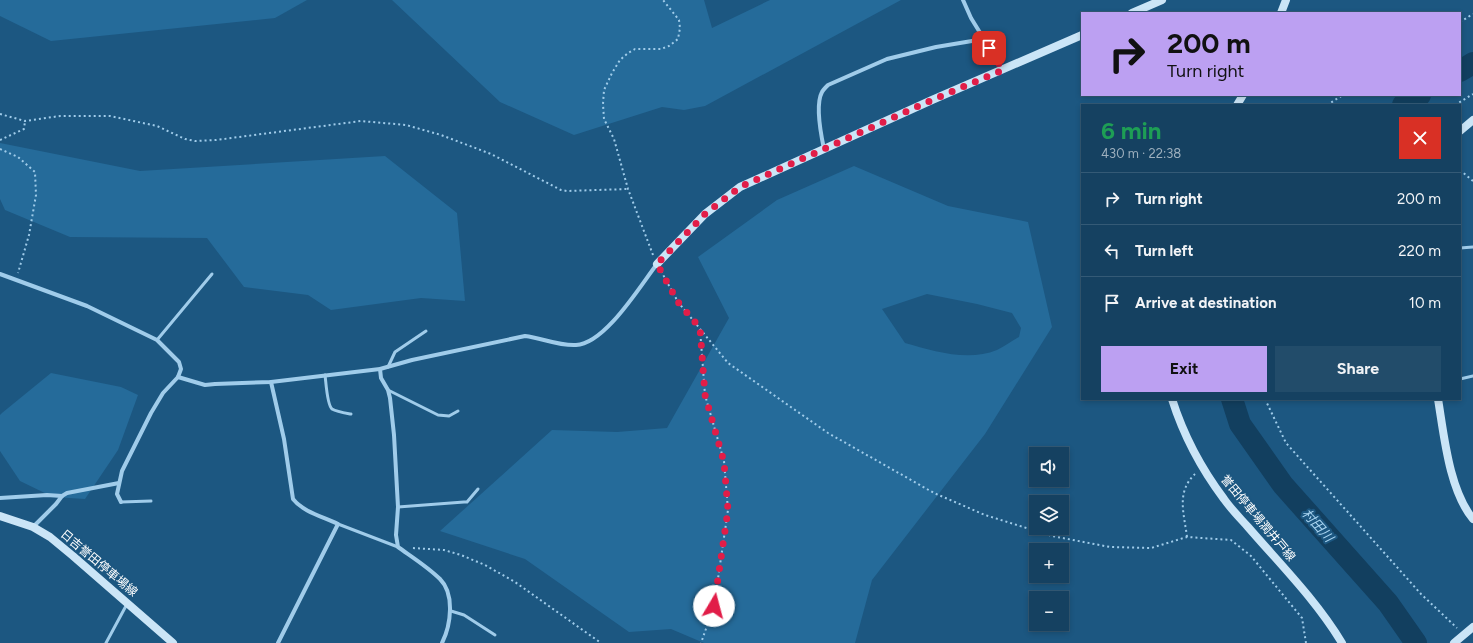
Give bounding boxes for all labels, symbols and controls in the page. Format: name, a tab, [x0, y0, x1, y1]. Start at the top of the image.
text: 200 m	[1167, 26, 1251, 60]
icon: right	[1101, 28, 1153, 80]
pin	[972, 31, 1006, 65]
icon: arrive	[978, 37, 1000, 59]
text: Turn right	[1167, 60, 1244, 82]
text: 6 min	[1101, 116, 1161, 145]
button: close	[1399, 117, 1441, 159]
text: 430 m · 22:38	[1101, 146, 1181, 161]
icon: right	[1101, 188, 1123, 210]
text: Turn right	[1135, 190, 1203, 208]
text: 200 m	[1397, 190, 1441, 208]
icon: left	[1101, 240, 1123, 262]
text: Turn left	[1135, 242, 1193, 260]
text: 220 m	[1398, 242, 1441, 260]
icon: arrive	[1101, 292, 1123, 314]
text: Arrive at destination	[1135, 294, 1276, 312]
text: 10 m	[1409, 294, 1441, 312]
button: Exit	[1101, 346, 1267, 392]
button: Share	[1275, 346, 1441, 392]
map controls	[1029, 447, 1069, 631]
button: sound	[1029, 447, 1069, 487]
street label: 誉田停車場潤井戸線	[1218, 472, 1298, 564]
button: layers	[1029, 495, 1069, 535]
water label: 村田川	[1299, 506, 1338, 546]
street label: 日吉誉田停車場線	[58, 527, 140, 599]
button: +	[1029, 543, 1069, 583]
position arrow	[693, 585, 735, 627]
button: −	[1029, 591, 1069, 631]

